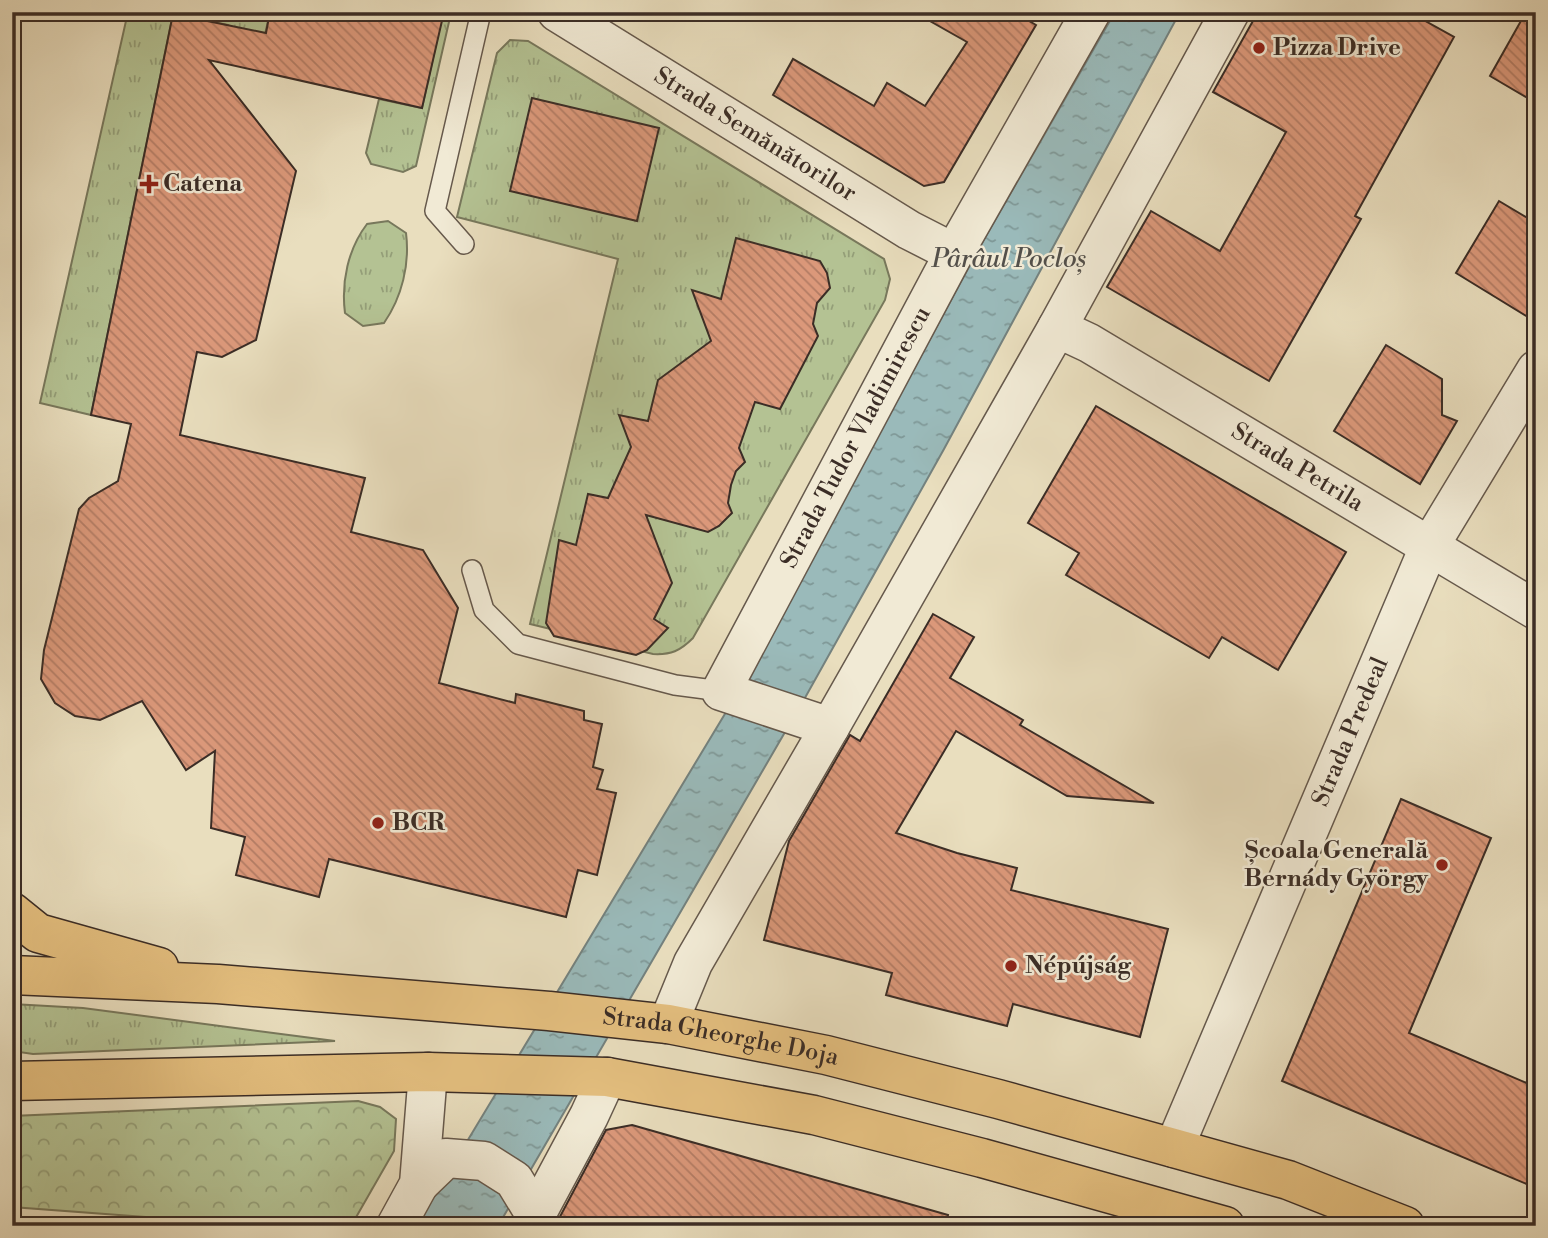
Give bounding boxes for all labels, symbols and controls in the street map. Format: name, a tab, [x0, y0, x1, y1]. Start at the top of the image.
place label: Pizza Drive	[1273, 33, 1401, 63]
marker: Pizza Drive	[1251, 40, 1267, 56]
street label: Strada Semănătorilor	[648, 61, 862, 209]
place label: Catena	[163, 169, 243, 199]
marker: Catena	[141, 176, 157, 192]
water label: Pârâul Pocloș	[931, 243, 1087, 275]
street label: Strada Tudor Vladimirescu	[774, 301, 938, 573]
street label: Strada Petrila	[1226, 416, 1370, 519]
street label: Strada Predeal	[1306, 653, 1395, 811]
place label: BCR	[392, 808, 446, 838]
marker: BCR	[370, 815, 386, 831]
place label: Școala Generală Bernády György	[1244, 836, 1429, 894]
marker: Școala Generală Bernády György	[1434, 857, 1450, 873]
place label: Népújság	[1025, 951, 1132, 981]
marker: Népújság	[1003, 958, 1019, 974]
street label: Strada Gheorghe Doja	[601, 1002, 843, 1073]

